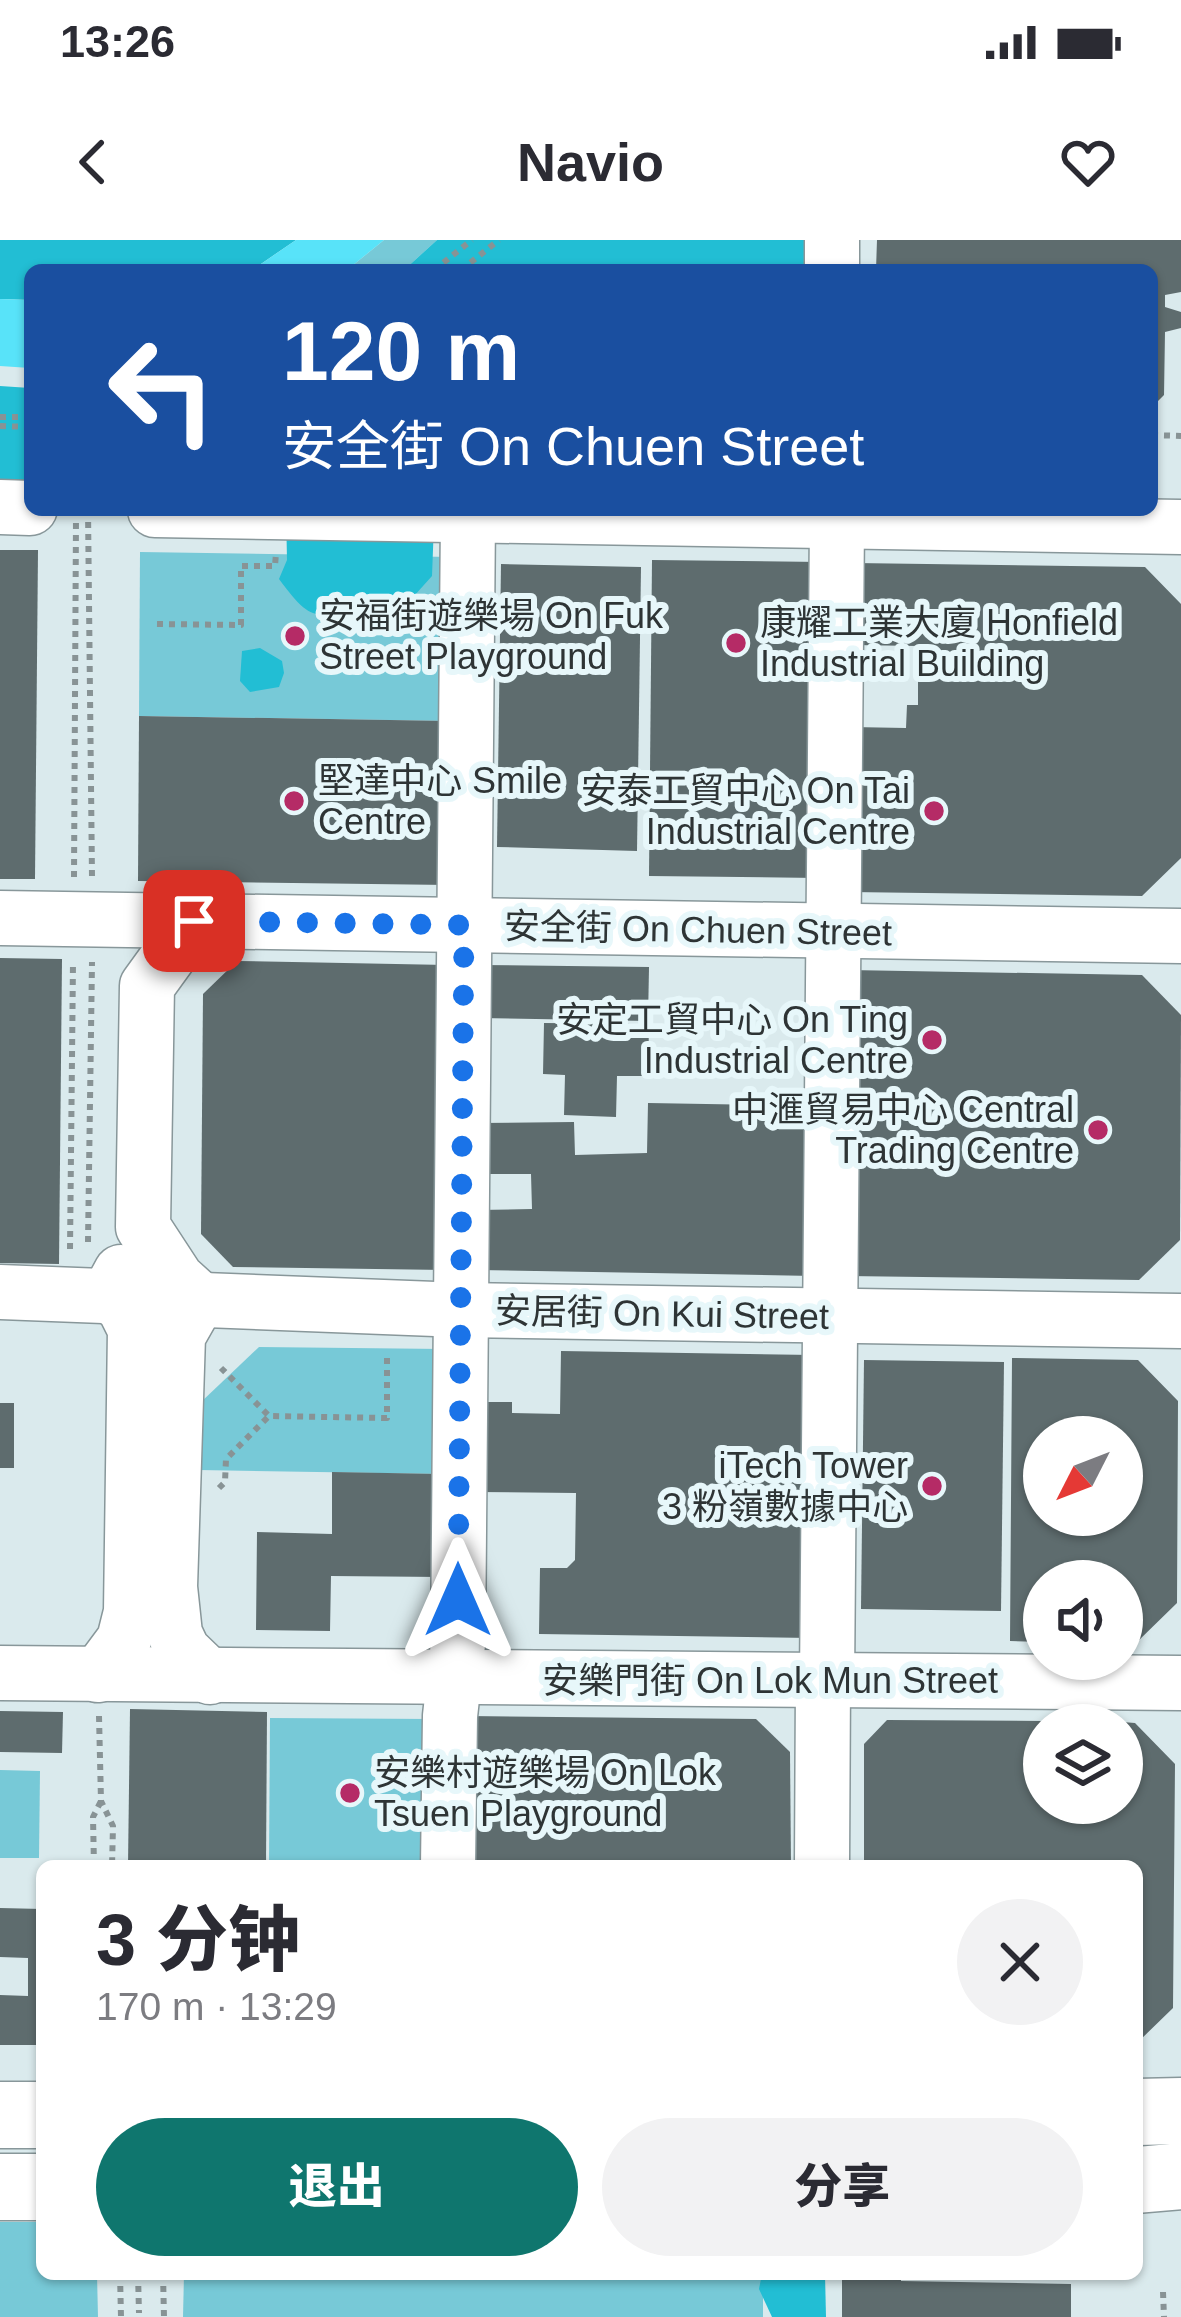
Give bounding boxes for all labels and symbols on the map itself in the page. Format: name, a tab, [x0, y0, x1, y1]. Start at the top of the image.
place label: 安福街遊樂場 On Fuk Street Playground	[319, 595, 664, 677]
place label: 康耀工業大廈 Honfield Industrial Building	[760, 602, 1118, 684]
marker: 安福街遊樂場 On Fuk Street Playground	[282, 623, 308, 649]
marker: 康耀工業大廈 Honfield Industrial Building	[723, 630, 749, 656]
place label: 堅達中心 Smile Centre	[318, 760, 562, 842]
place label: 安泰工貿中心 On Tai Industrial Centre	[581, 770, 910, 852]
marker: 堅達中心 Smile Centre	[281, 788, 307, 814]
marker: 安泰工貿中心 On Tai Industrial Centre	[921, 798, 947, 824]
pin	[143, 870, 245, 972]
street label: 安全街 On Chuen Street	[504, 906, 892, 953]
place label: 安定工貿中心 On Ting Industrial Centre	[556, 999, 908, 1081]
marker: 安定工貿中心 On Ting Industrial Centre	[919, 1027, 945, 1053]
place label: 中滙貿易中心 Central Trading Centre	[732, 1089, 1074, 1171]
marker: 中滙貿易中心 Central Trading Centre	[1085, 1117, 1111, 1143]
street label: 安居街 On Kui Street	[495, 1290, 829, 1337]
north arrow	[1023, 1416, 1143, 1536]
place label: iTech Tower 3 粉嶺數據中心	[662, 1445, 908, 1527]
marker: iTech Tower 3 粉嶺數據中心	[919, 1473, 945, 1499]
position arrow	[395, 1537, 521, 1663]
street label: 安樂門街 On Lok Mun Street	[542, 1660, 998, 1701]
place label: 安樂村遊樂場 On Lok Tsuen Playground	[374, 1752, 717, 1834]
marker: 安樂村遊樂場 On Lok Tsuen Playground	[337, 1780, 363, 1806]

